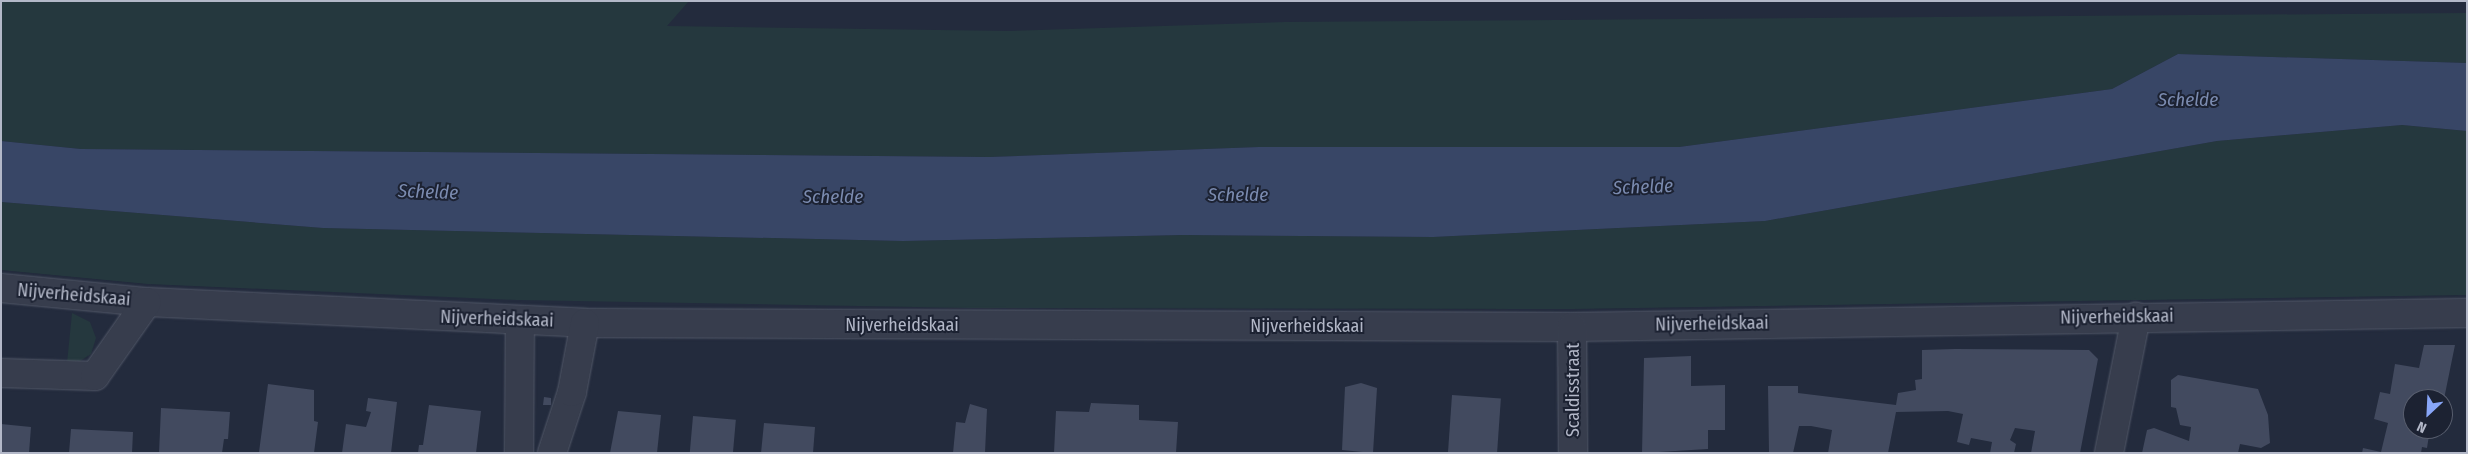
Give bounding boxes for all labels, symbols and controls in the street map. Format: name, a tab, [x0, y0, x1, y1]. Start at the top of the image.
water label: Schelde	[2158, 89, 2218, 111]
water label: Schelde	[1612, 175, 1674, 199]
water label: Schelde	[397, 180, 459, 204]
water label: Schelde	[1208, 184, 1268, 206]
water label: Schelde	[803, 186, 863, 208]
street label: Nijverheidskaai	[16, 279, 132, 311]
street label: Nijverheidskaai	[2060, 305, 2174, 329]
street label: Nijverheidskaai	[440, 306, 554, 332]
street label: Nijverheidskaai	[1655, 312, 1769, 336]
street label: Nijverheidskaai	[845, 314, 959, 336]
street label: Nijverheidskaai	[1250, 315, 1364, 337]
street label: Scaldisstraat	[1562, 343, 1584, 437]
north arrow	[2403, 389, 2453, 439]
text: N	[2414, 418, 2429, 437]

